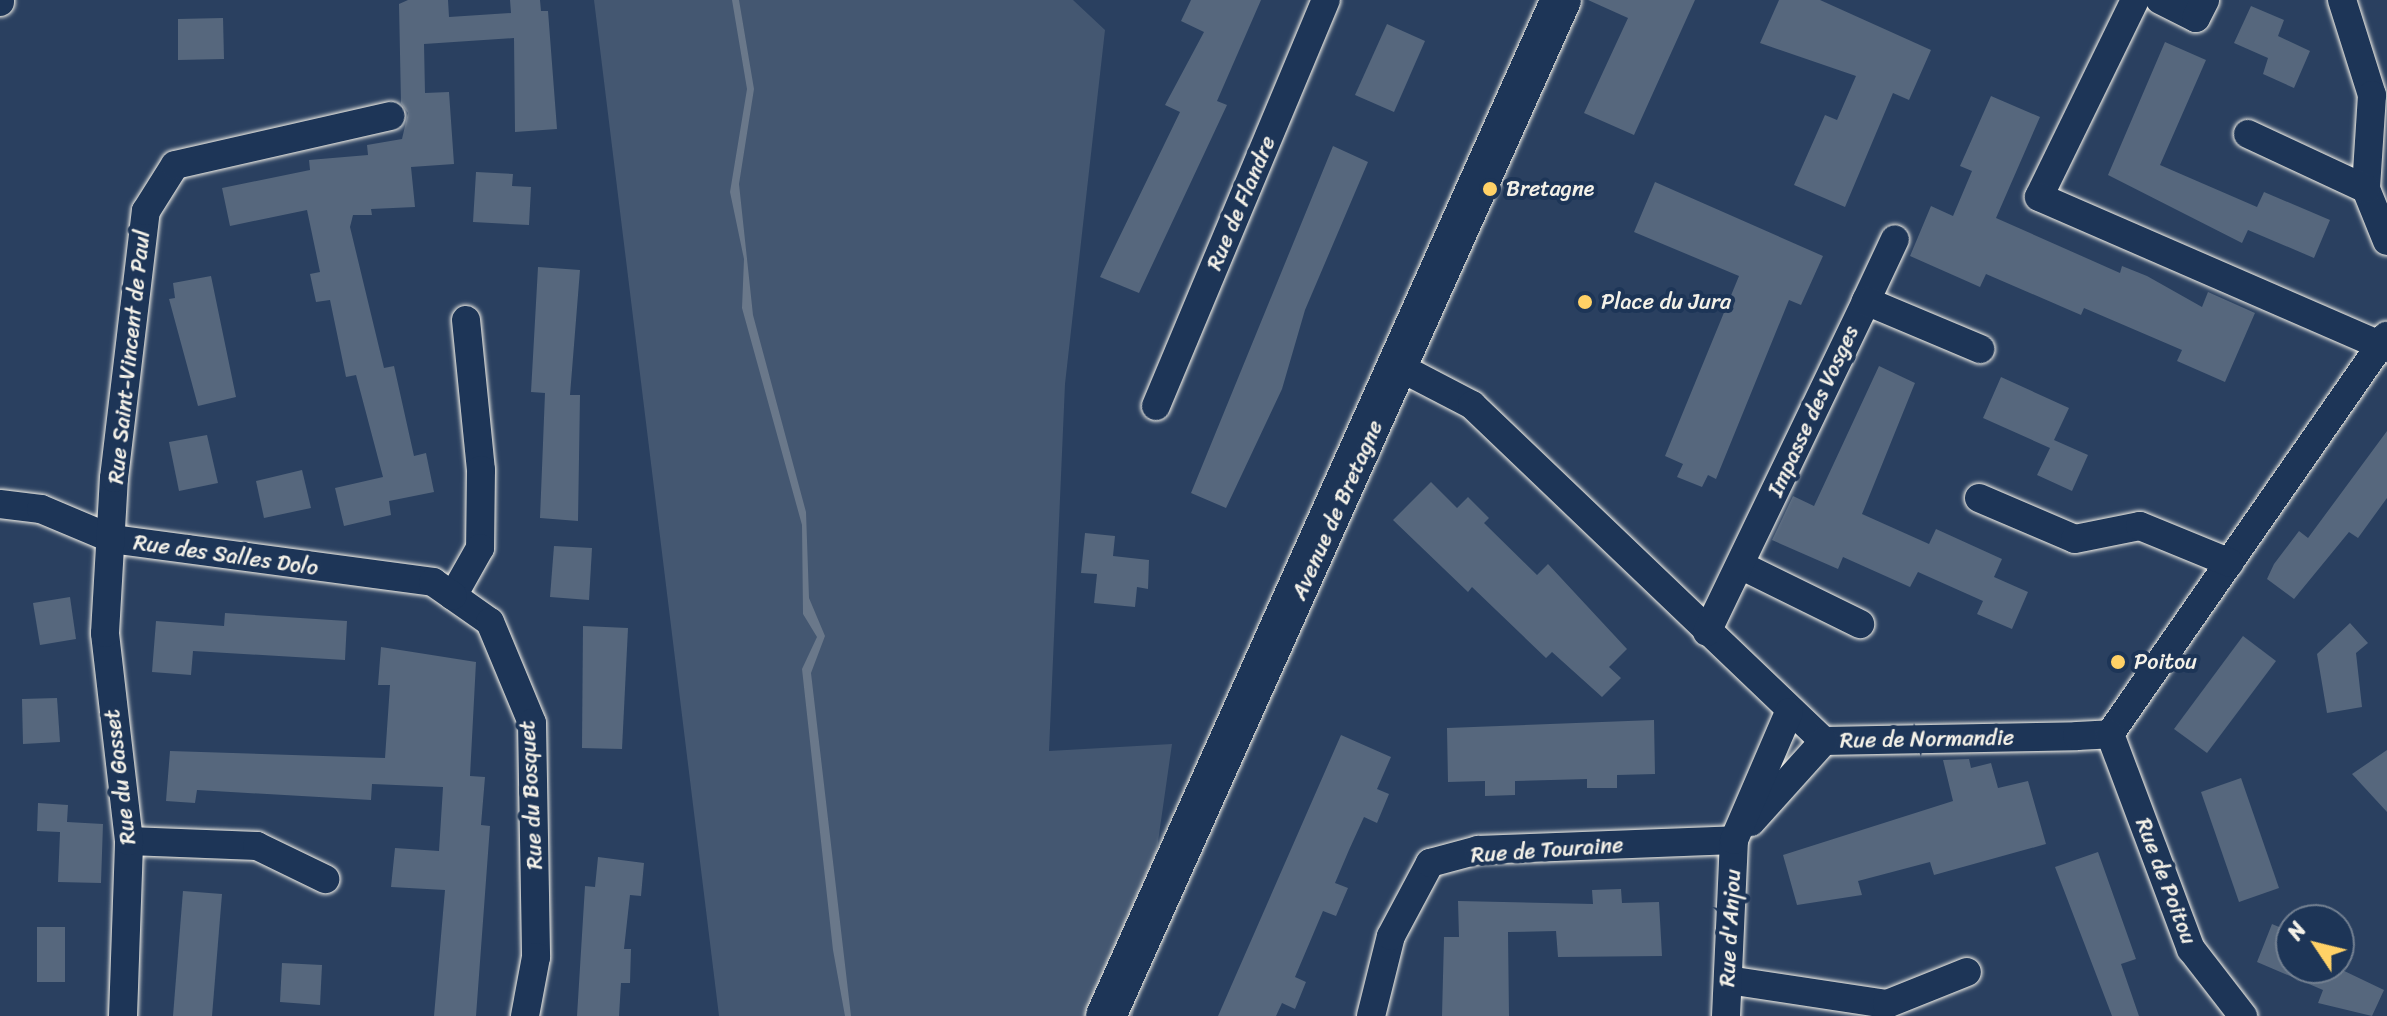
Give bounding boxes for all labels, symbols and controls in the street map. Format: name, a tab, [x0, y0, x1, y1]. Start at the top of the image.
street label: Rue de Flandre	[1201, 132, 1281, 274]
place label: Bretagne	[1506, 176, 1594, 202]
marker: Bretagne	[1481, 180, 1499, 198]
street label: Rue Saint-Vincent de Paul	[103, 228, 155, 486]
place label: Place du Jura	[1601, 289, 1731, 315]
marker: Place du Jura	[1576, 293, 1594, 311]
street label: Impasse des Vosges	[1761, 321, 1865, 501]
street label: Avenue de Bretagne	[1286, 416, 1388, 604]
street label: Rue des Salles Dolo	[132, 529, 320, 581]
place label: Poitou	[2134, 649, 2197, 675]
marker: Poitou	[2109, 653, 2127, 671]
street label: Rue du Gasset	[99, 708, 141, 846]
street label: Rue du Bosquet	[514, 720, 548, 870]
street label: Rue de Normandie	[1839, 724, 2015, 754]
street label: Rue de Poitou	[2130, 814, 2202, 948]
street label: Rue de Touraine	[1470, 831, 1624, 869]
street label: Rue d'Anjou	[1714, 869, 1746, 987]
north arrow	[2275, 904, 2355, 984]
text: N	[2276, 914, 2317, 949]

